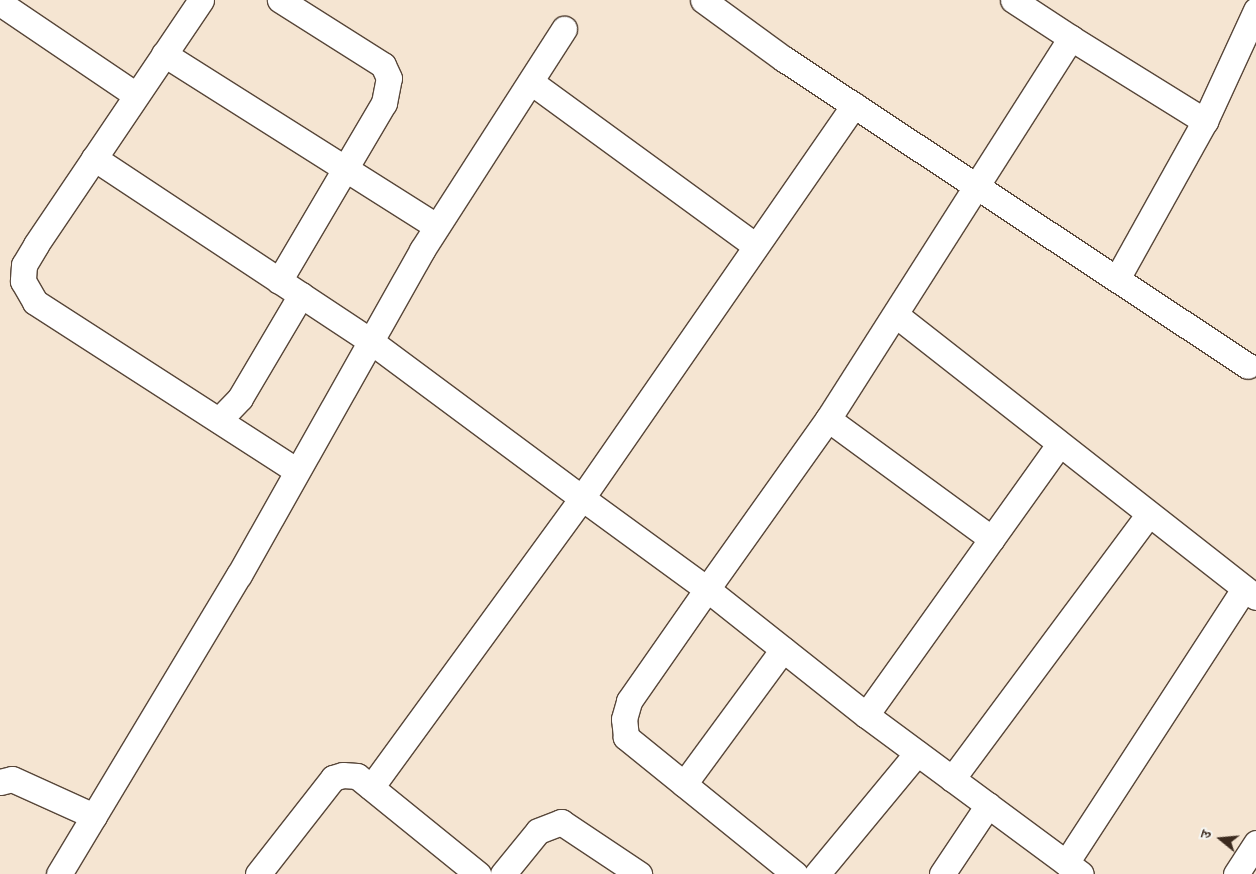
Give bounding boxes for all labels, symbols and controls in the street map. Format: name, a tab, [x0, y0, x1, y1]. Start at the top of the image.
north arrow	[1196, 814, 1246, 864]
text: उ	[1197, 829, 1216, 841]

